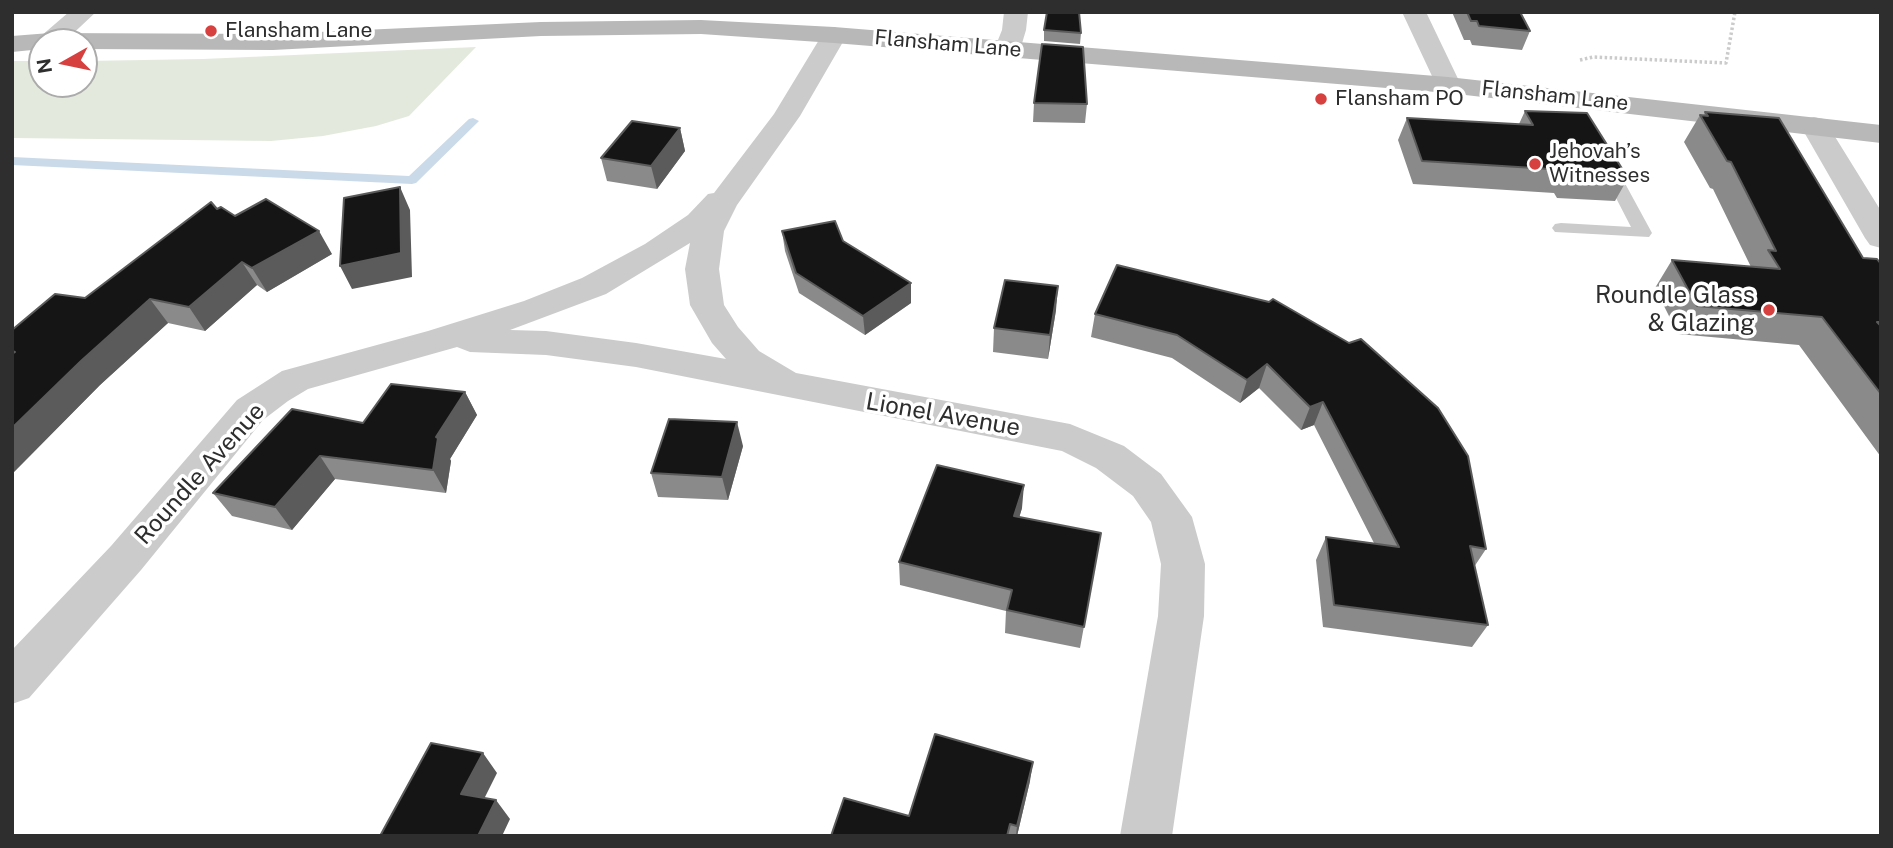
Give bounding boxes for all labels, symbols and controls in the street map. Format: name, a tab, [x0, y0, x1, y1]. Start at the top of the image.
place label: Flansham Lane	[225, 18, 372, 44]
marker: Flansham Lane	[203, 23, 219, 39]
street label: Flansham Lane	[874, 25, 1022, 63]
north arrow	[28, 28, 98, 98]
text: N	[32, 57, 56, 75]
street label: Flansham Lane	[1480, 76, 1630, 116]
place label: Flansham PO	[1335, 86, 1464, 112]
marker: Flansham PO	[1313, 91, 1329, 107]
place label: Jehovah’s Witnesses	[1549, 139, 1650, 189]
marker: Jehovah’s Witnesses	[1527, 156, 1543, 172]
place label: Roundle Glass & Glazing	[1595, 282, 1755, 338]
marker: Roundle Glass & Glazing	[1761, 302, 1777, 318]
street label: Lionel Avenue	[864, 387, 1022, 443]
street label: Roundle Avenue	[129, 397, 271, 551]

